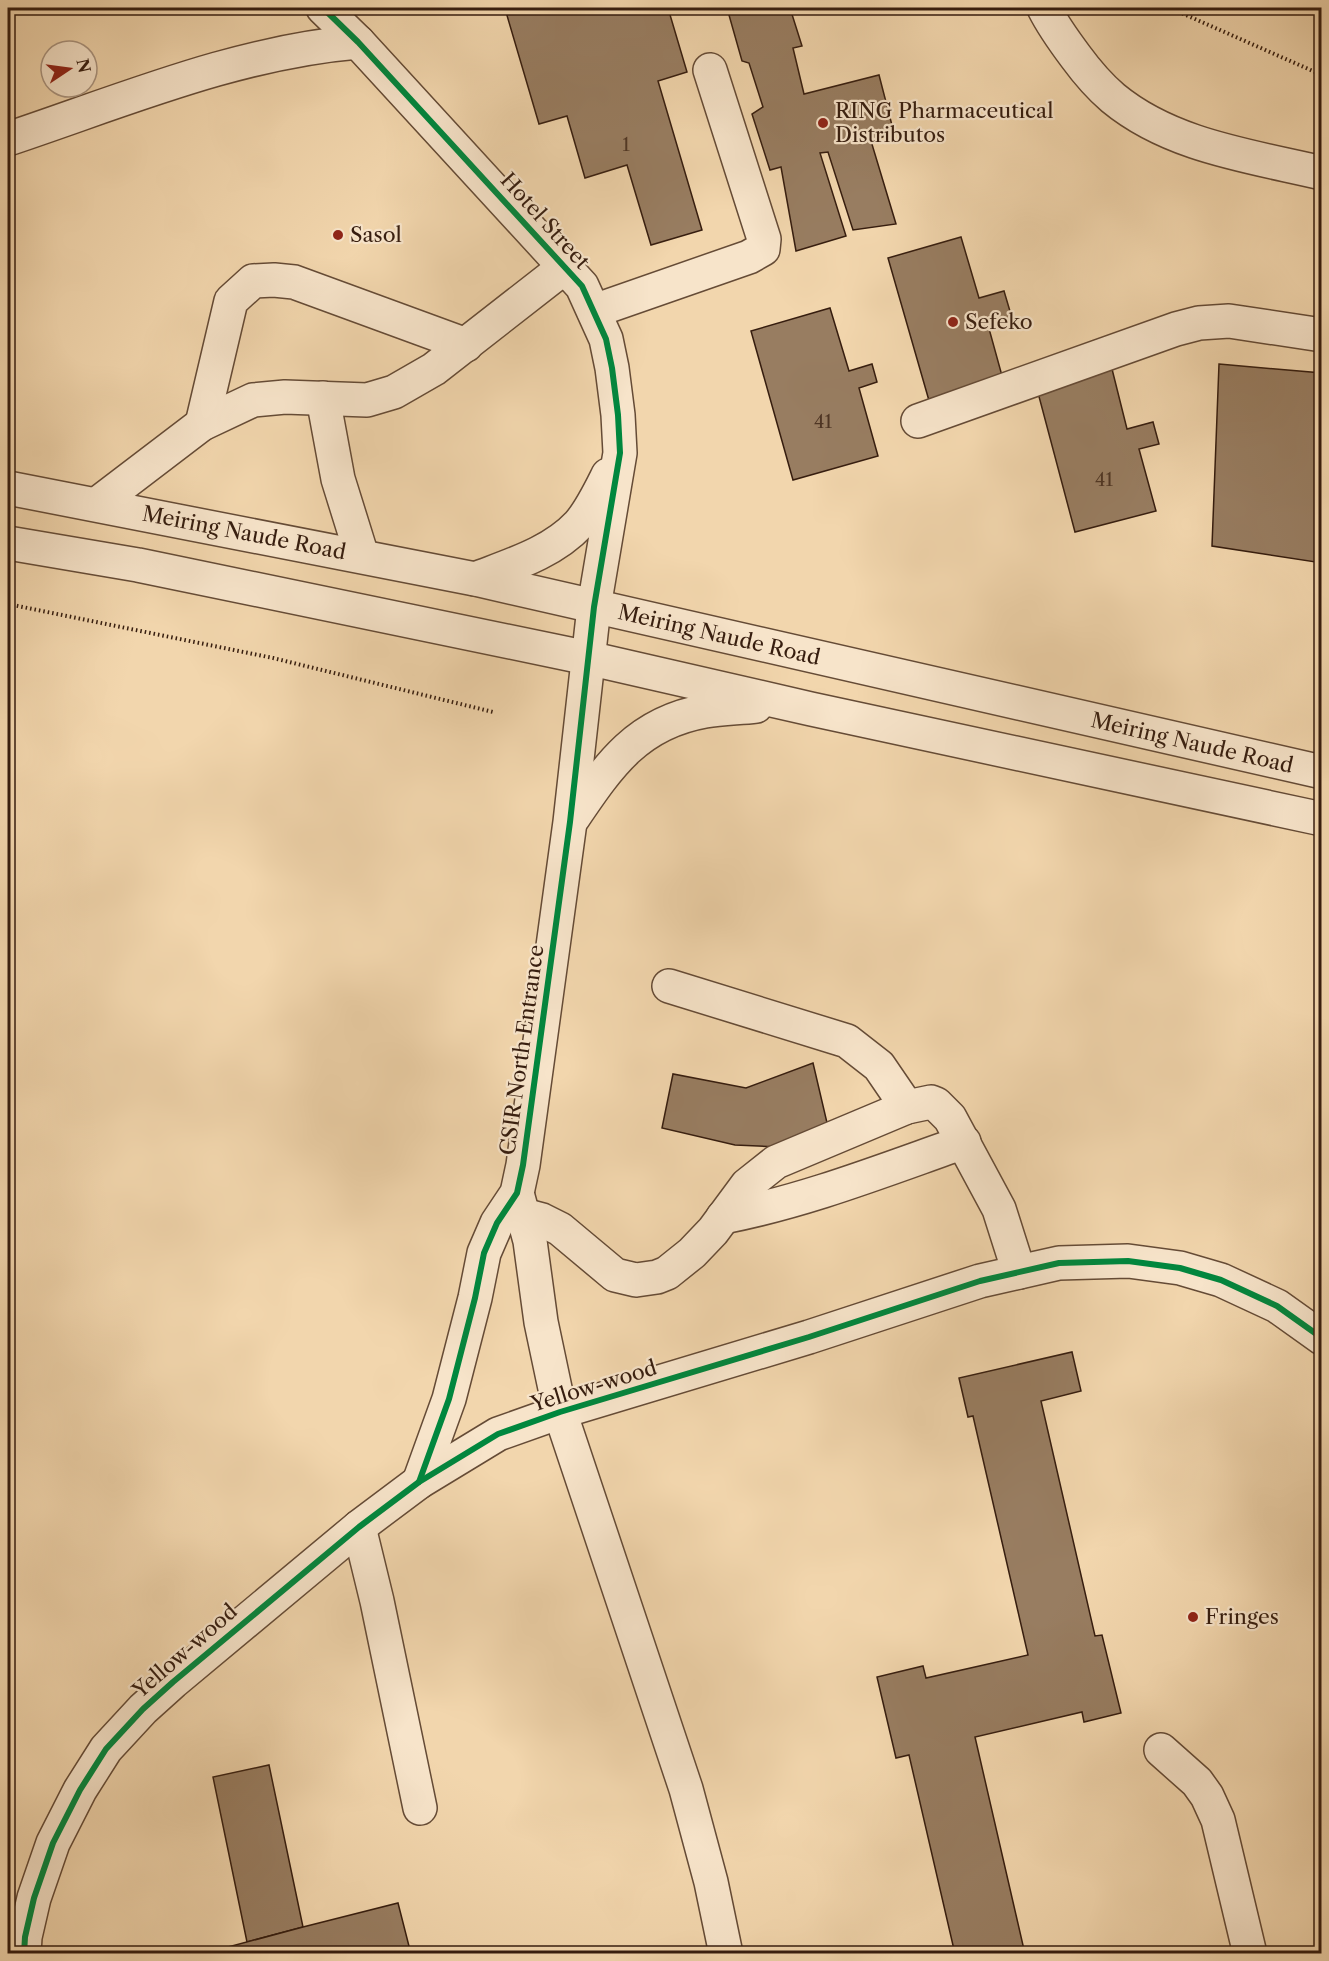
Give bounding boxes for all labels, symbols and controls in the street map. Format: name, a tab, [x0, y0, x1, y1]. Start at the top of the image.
north arrow	[39, 39, 99, 99]
text: N	[72, 57, 95, 75]
place label: RING Pharmaceutical Distributos	[835, 98, 1053, 147]
marker: RING Pharmaceutical Distributos	[816, 116, 830, 130]
house number: 1	[622, 134, 630, 156]
street label: Hotel Street	[496, 167, 595, 274]
place label: Sasol	[350, 222, 402, 247]
marker: Sasol	[331, 228, 345, 242]
place label: Sefeko	[965, 309, 1033, 334]
marker: Sefeko	[946, 315, 960, 329]
house number: 41	[814, 411, 832, 433]
house number: 41	[1095, 469, 1113, 491]
street label: Meiring Naude Road	[140, 501, 348, 565]
street label: Meiring Naude Road	[616, 599, 823, 670]
street label: Meiring Naude Road	[1089, 707, 1296, 778]
street label: CSIR North Entrance	[494, 943, 549, 1157]
street label: Yellow-wood	[527, 1354, 660, 1417]
street label: Yellow-wood	[127, 1598, 242, 1703]
place label: Fringes	[1205, 1604, 1279, 1629]
marker: Fringes	[1186, 1610, 1200, 1624]

